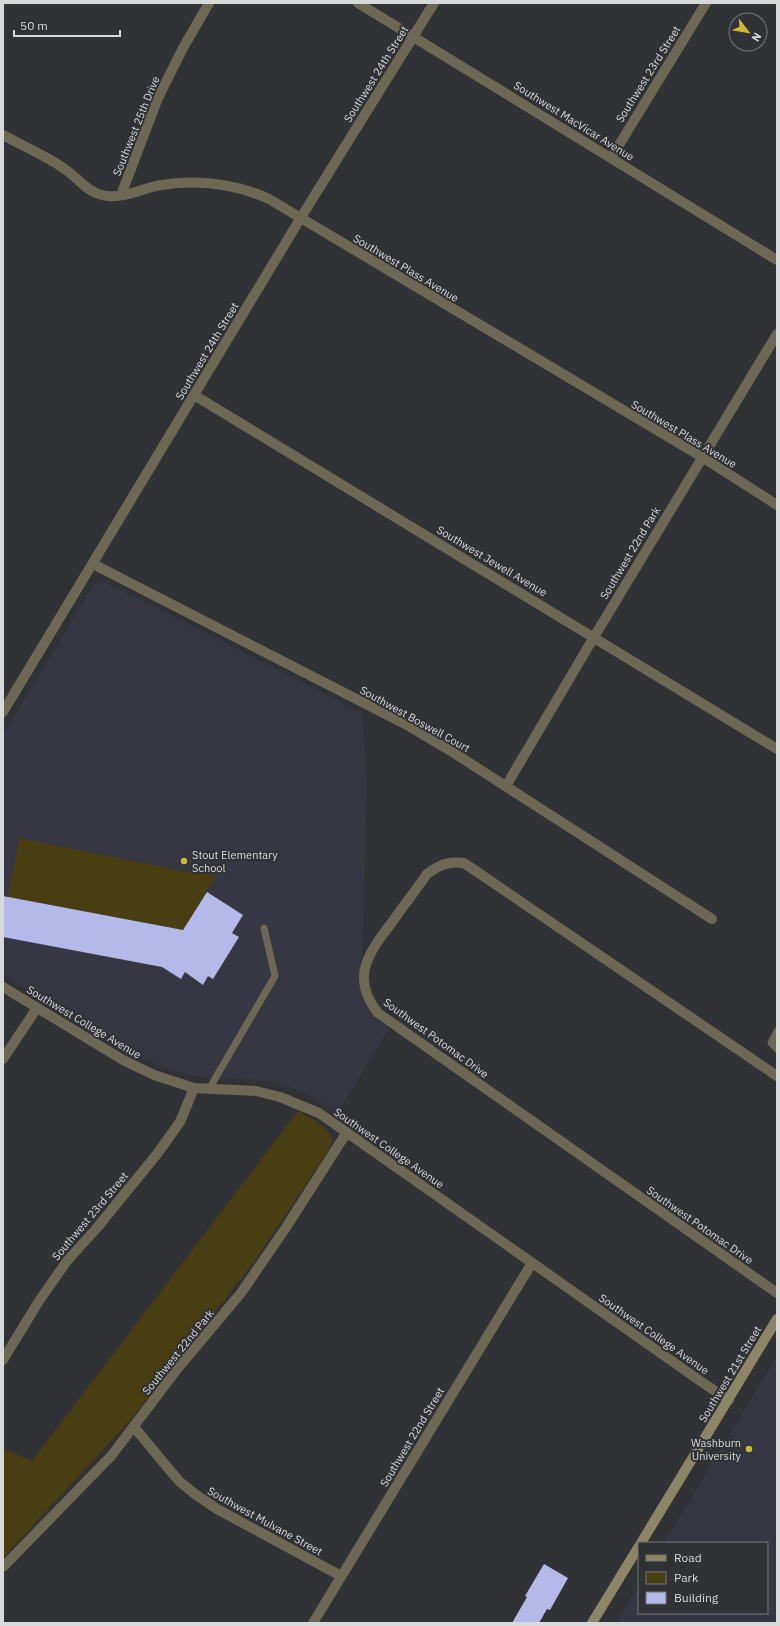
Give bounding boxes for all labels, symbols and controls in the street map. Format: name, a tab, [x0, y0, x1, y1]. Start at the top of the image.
scale bar	[14, 12, 120, 38]
north arrow	[728, 12, 768, 52]
text: 50 m	[20, 18, 48, 33]
street label: Southwest 24th Street	[341, 23, 411, 125]
street label: Southwest 23rd Street	[613, 23, 684, 125]
text: N	[749, 30, 765, 44]
street label: Southwest 25th Drive	[110, 74, 162, 178]
street label: Southwest MacVicar Avenue	[511, 78, 637, 164]
street label: Southwest Plass Avenue	[351, 231, 461, 305]
street label: Southwest 24th Street	[172, 300, 242, 402]
street label: Southwest Plass Avenue	[629, 397, 739, 471]
street label: Southwest 22nd Park	[597, 504, 663, 602]
street label: Southwest Jewell Avenue	[434, 522, 550, 600]
street label: Southwest Boswell Court	[357, 683, 473, 755]
place label: Stout Elementary School	[192, 848, 278, 875]
marker: Stout Elementary School	[179, 856, 189, 866]
street label: Southwest College Avenue	[24, 982, 144, 1062]
street label: Southwest Potomac Drive	[381, 995, 491, 1081]
street label: Southwest College Avenue	[331, 1105, 447, 1191]
street label: Southwest 23rd Street	[49, 1169, 131, 1263]
street label: Southwest Potomac Drive	[644, 1183, 756, 1267]
street label: Southwest College Avenue	[596, 1291, 712, 1377]
street label: Southwest 22nd Park	[139, 1306, 217, 1397]
street label: Southwest 21st Street	[696, 1323, 764, 1425]
street label: Southwest 22nd Street	[377, 1385, 447, 1489]
place label: Washburn University	[691, 1436, 741, 1463]
marker: Washburn University	[744, 1444, 754, 1454]
street label: Southwest Mulvane Street	[205, 1484, 325, 1559]
legend	[638, 1542, 768, 1614]
text: Road	[674, 1550, 702, 1565]
text: Park	[674, 1570, 699, 1585]
text: Building	[674, 1590, 719, 1605]

